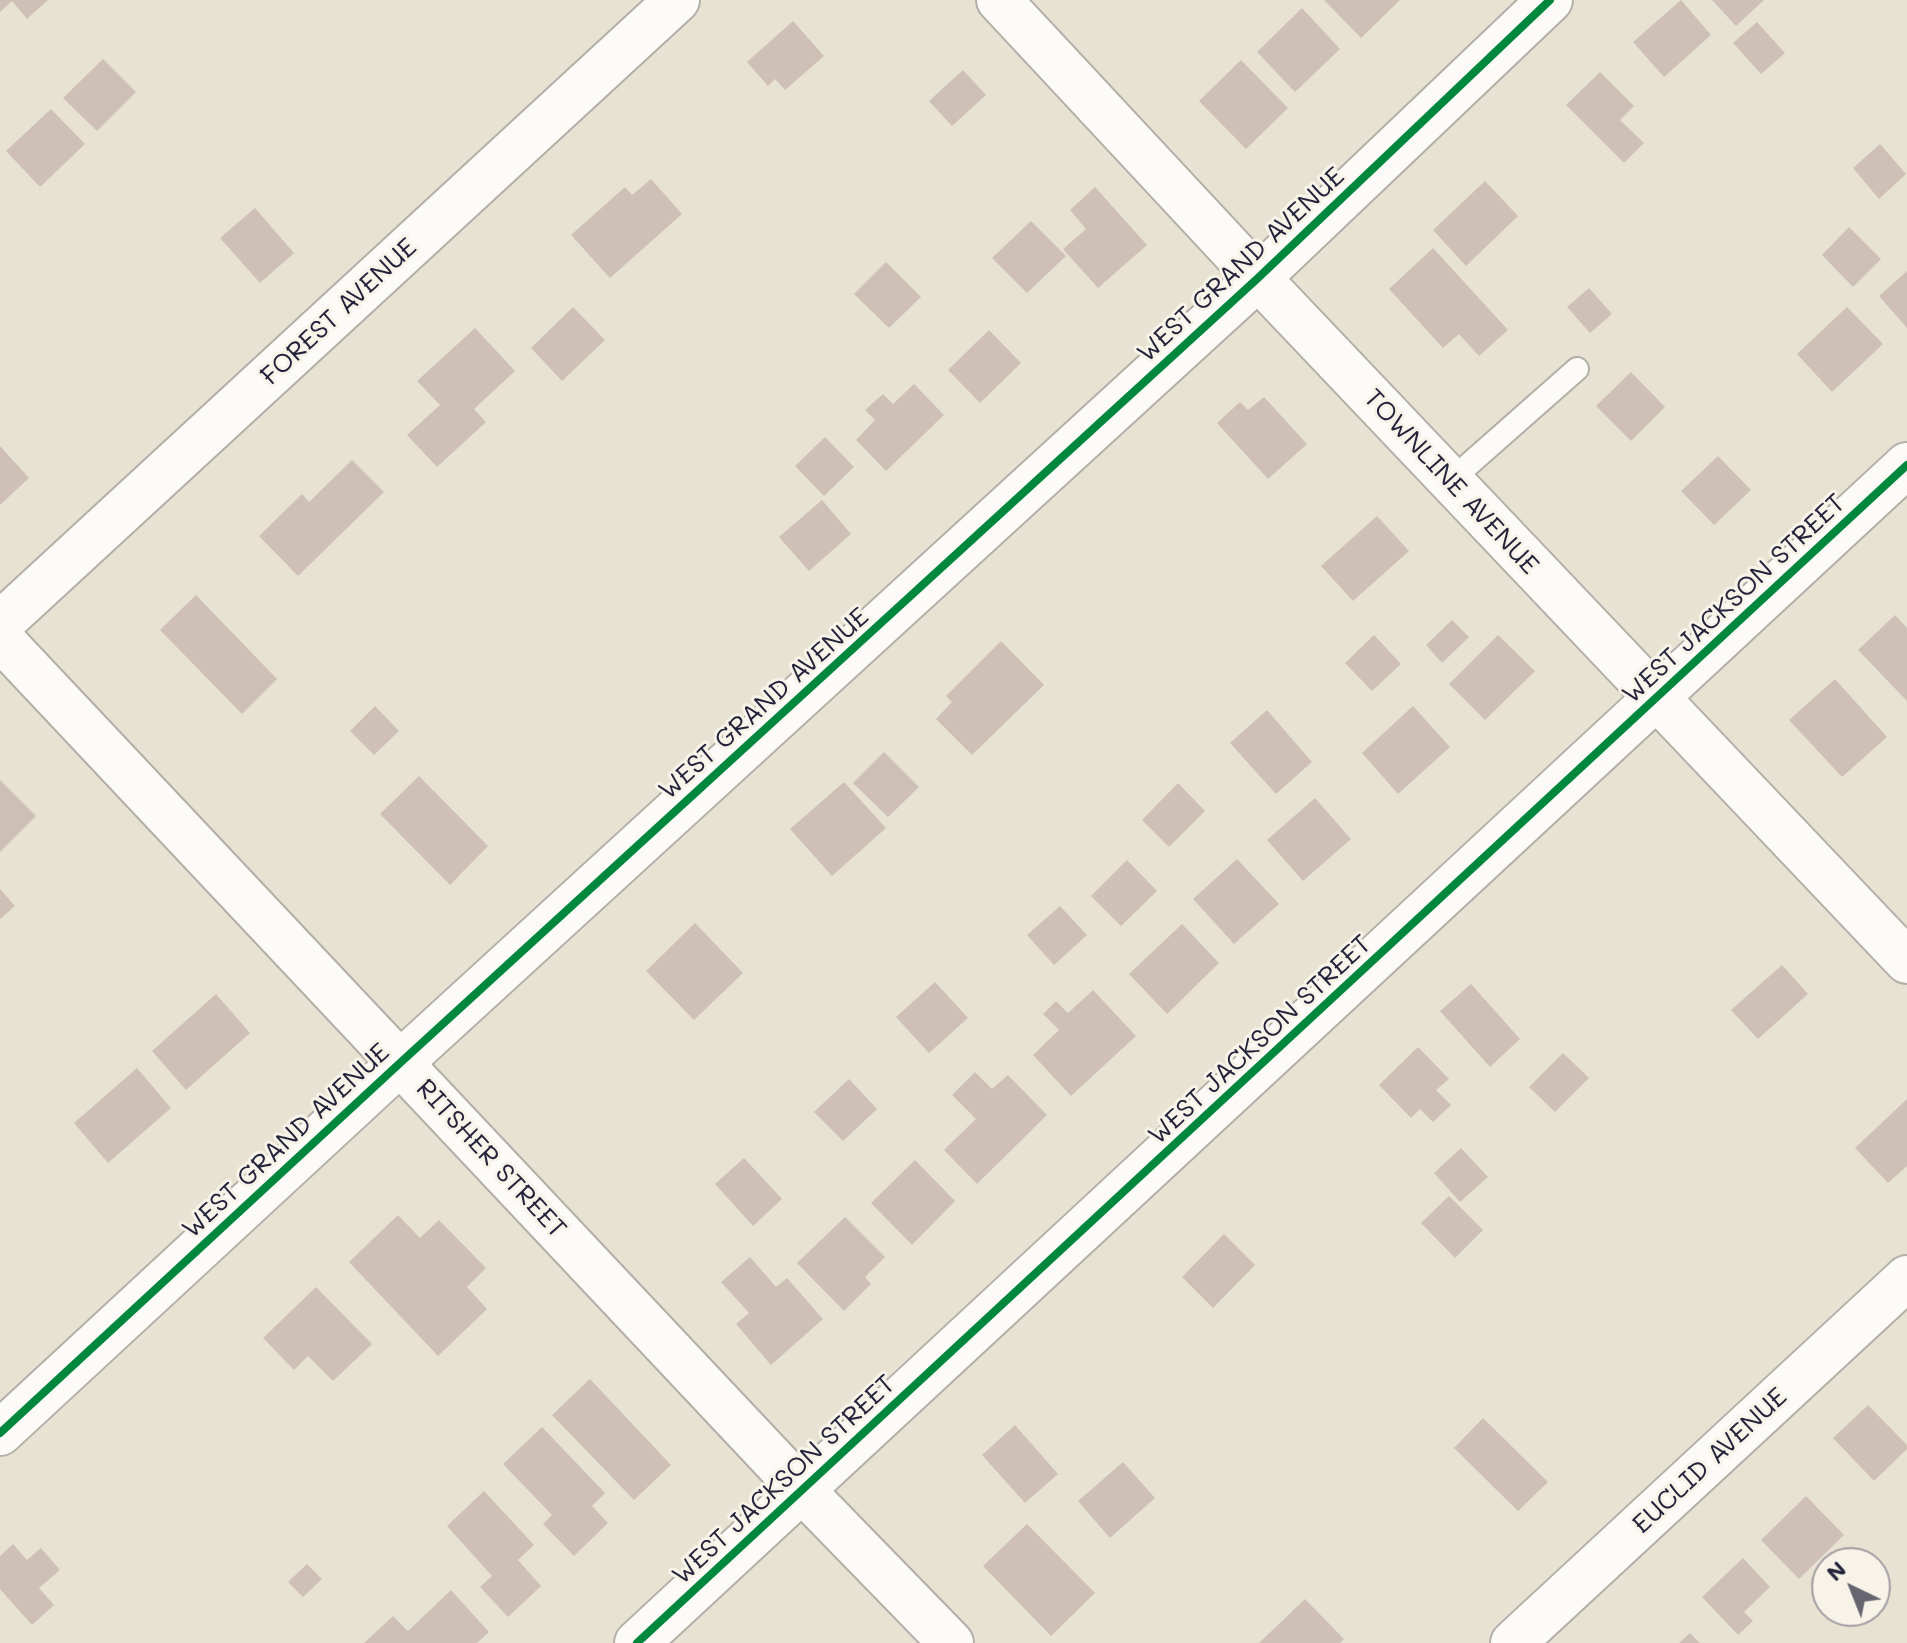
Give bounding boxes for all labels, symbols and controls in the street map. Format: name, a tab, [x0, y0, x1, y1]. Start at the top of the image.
street label: WEST GRAND AVENUE	[1131, 161, 1351, 369]
street label: FOREST AVENUE	[255, 232, 423, 392]
street label: TOWNLINE AVENUE	[1357, 383, 1545, 581]
street label: WEST JACKSON STREET	[1616, 488, 1852, 710]
street label: WEST GRAND AVENUE	[653, 602, 875, 806]
street label: WEST JACKSON STREET	[1142, 929, 1378, 1151]
street label: WEST GRAND AVENUE	[176, 1037, 396, 1245]
street label: RITSHER STREET	[409, 1073, 573, 1245]
street label: WEST JACKSON STREET	[666, 1369, 902, 1591]
street label: EUCLID AVENUE	[1627, 1382, 1793, 1540]
north arrow	[1811, 1547, 1891, 1627]
text: N	[1820, 1554, 1852, 1587]

